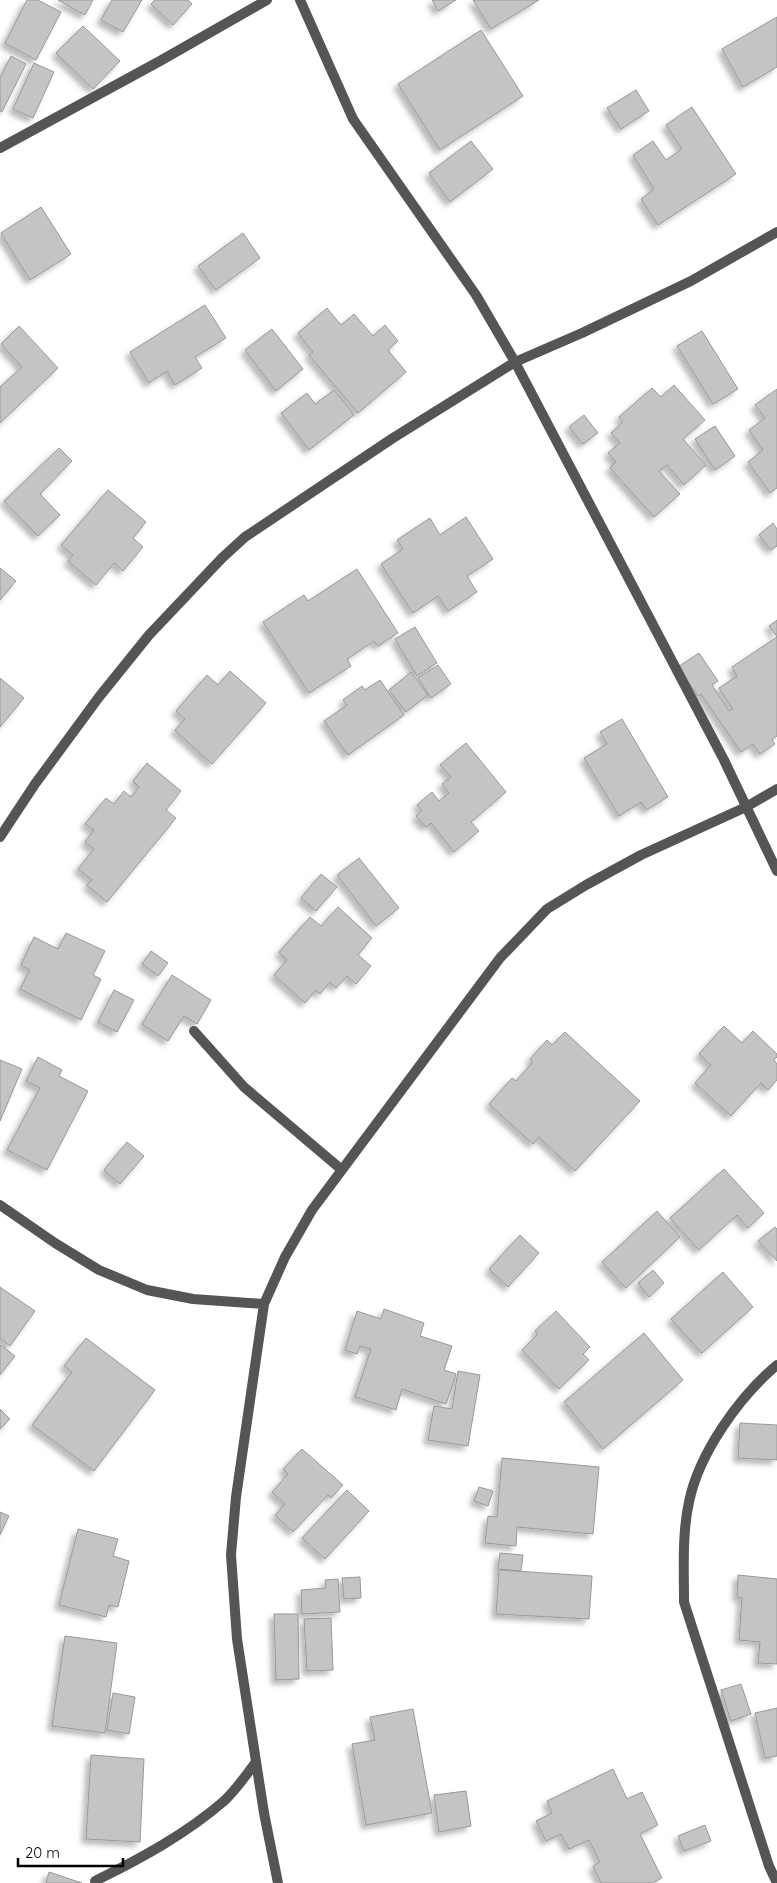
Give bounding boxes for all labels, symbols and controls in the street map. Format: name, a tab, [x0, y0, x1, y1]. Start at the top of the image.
scale bar	[18, 1836, 122, 1868]
text: 20 m	[25, 1843, 60, 1862]

